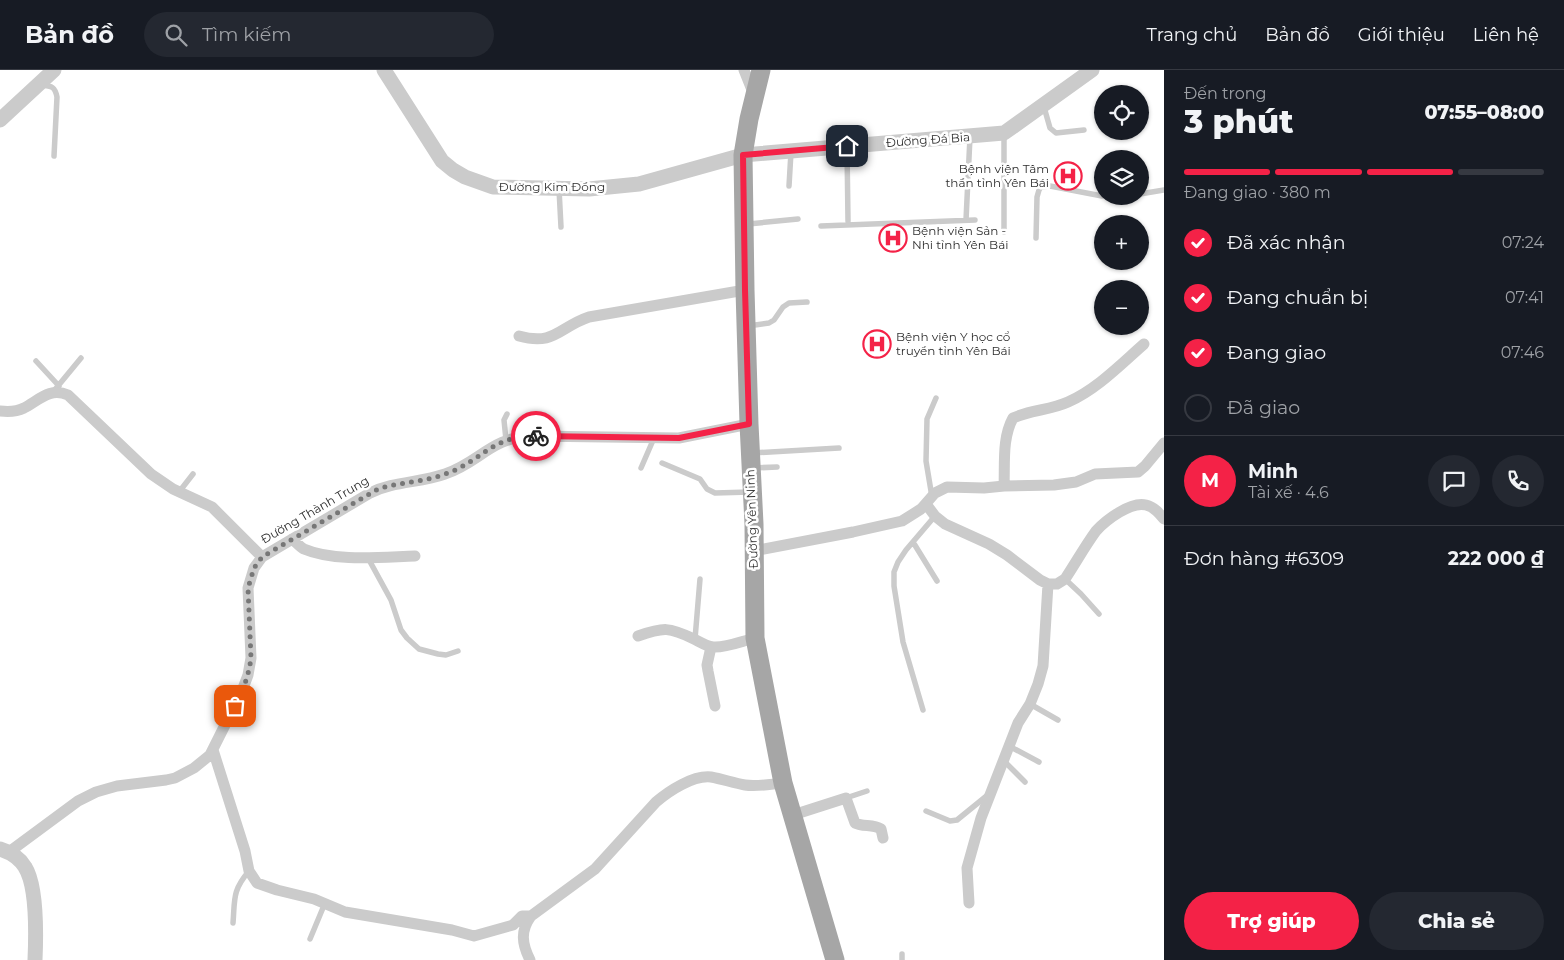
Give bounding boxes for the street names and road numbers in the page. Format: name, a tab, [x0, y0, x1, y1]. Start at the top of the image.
street label: Đường Đá Bia	[885, 129, 971, 150]
street label: Đường Kim Đồng	[499, 179, 605, 194]
street label: Đường Yên Ninh	[742, 469, 761, 569]
street label: Đường Thành Trung	[258, 473, 371, 547]

